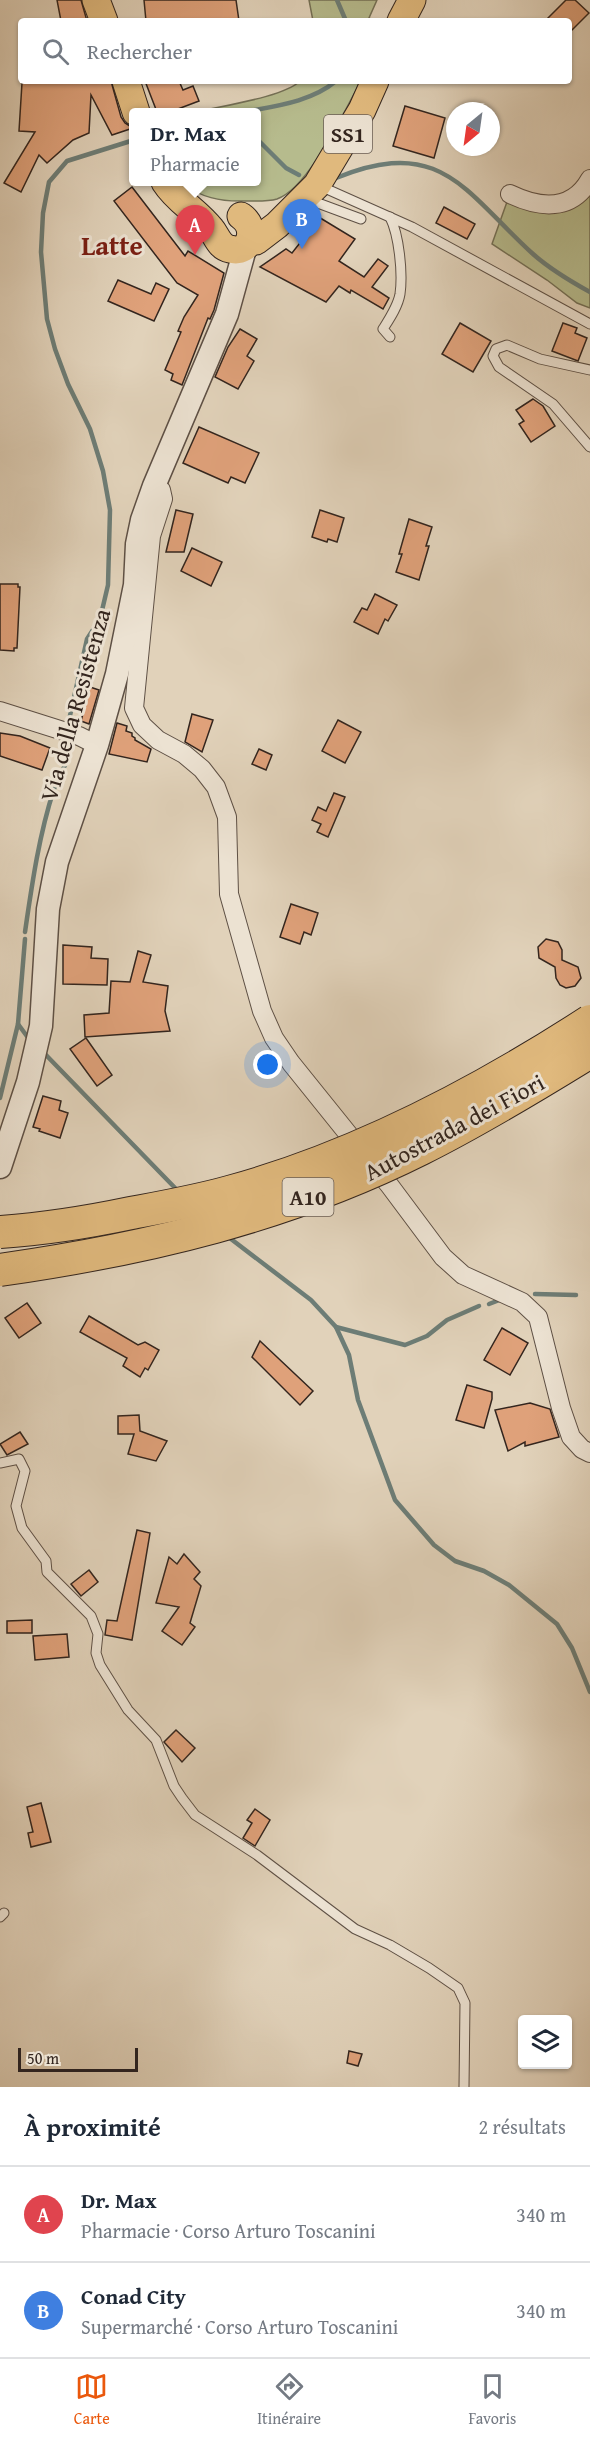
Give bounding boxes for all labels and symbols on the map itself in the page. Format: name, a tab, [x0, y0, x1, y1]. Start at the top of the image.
north arrow	[446, 102, 500, 156]
road number: SS1	[324, 115, 372, 153]
pin: B	[282, 200, 322, 249]
pin: A	[176, 206, 214, 255]
district label: Latte	[81, 225, 143, 265]
street label: Via della Resistenza	[31, 604, 119, 806]
your location	[253, 1050, 282, 1079]
street label: Autostrada dei Fiori	[357, 1064, 551, 1189]
road number: A10	[282, 1178, 334, 1216]
scale bar	[18, 2045, 138, 2072]

